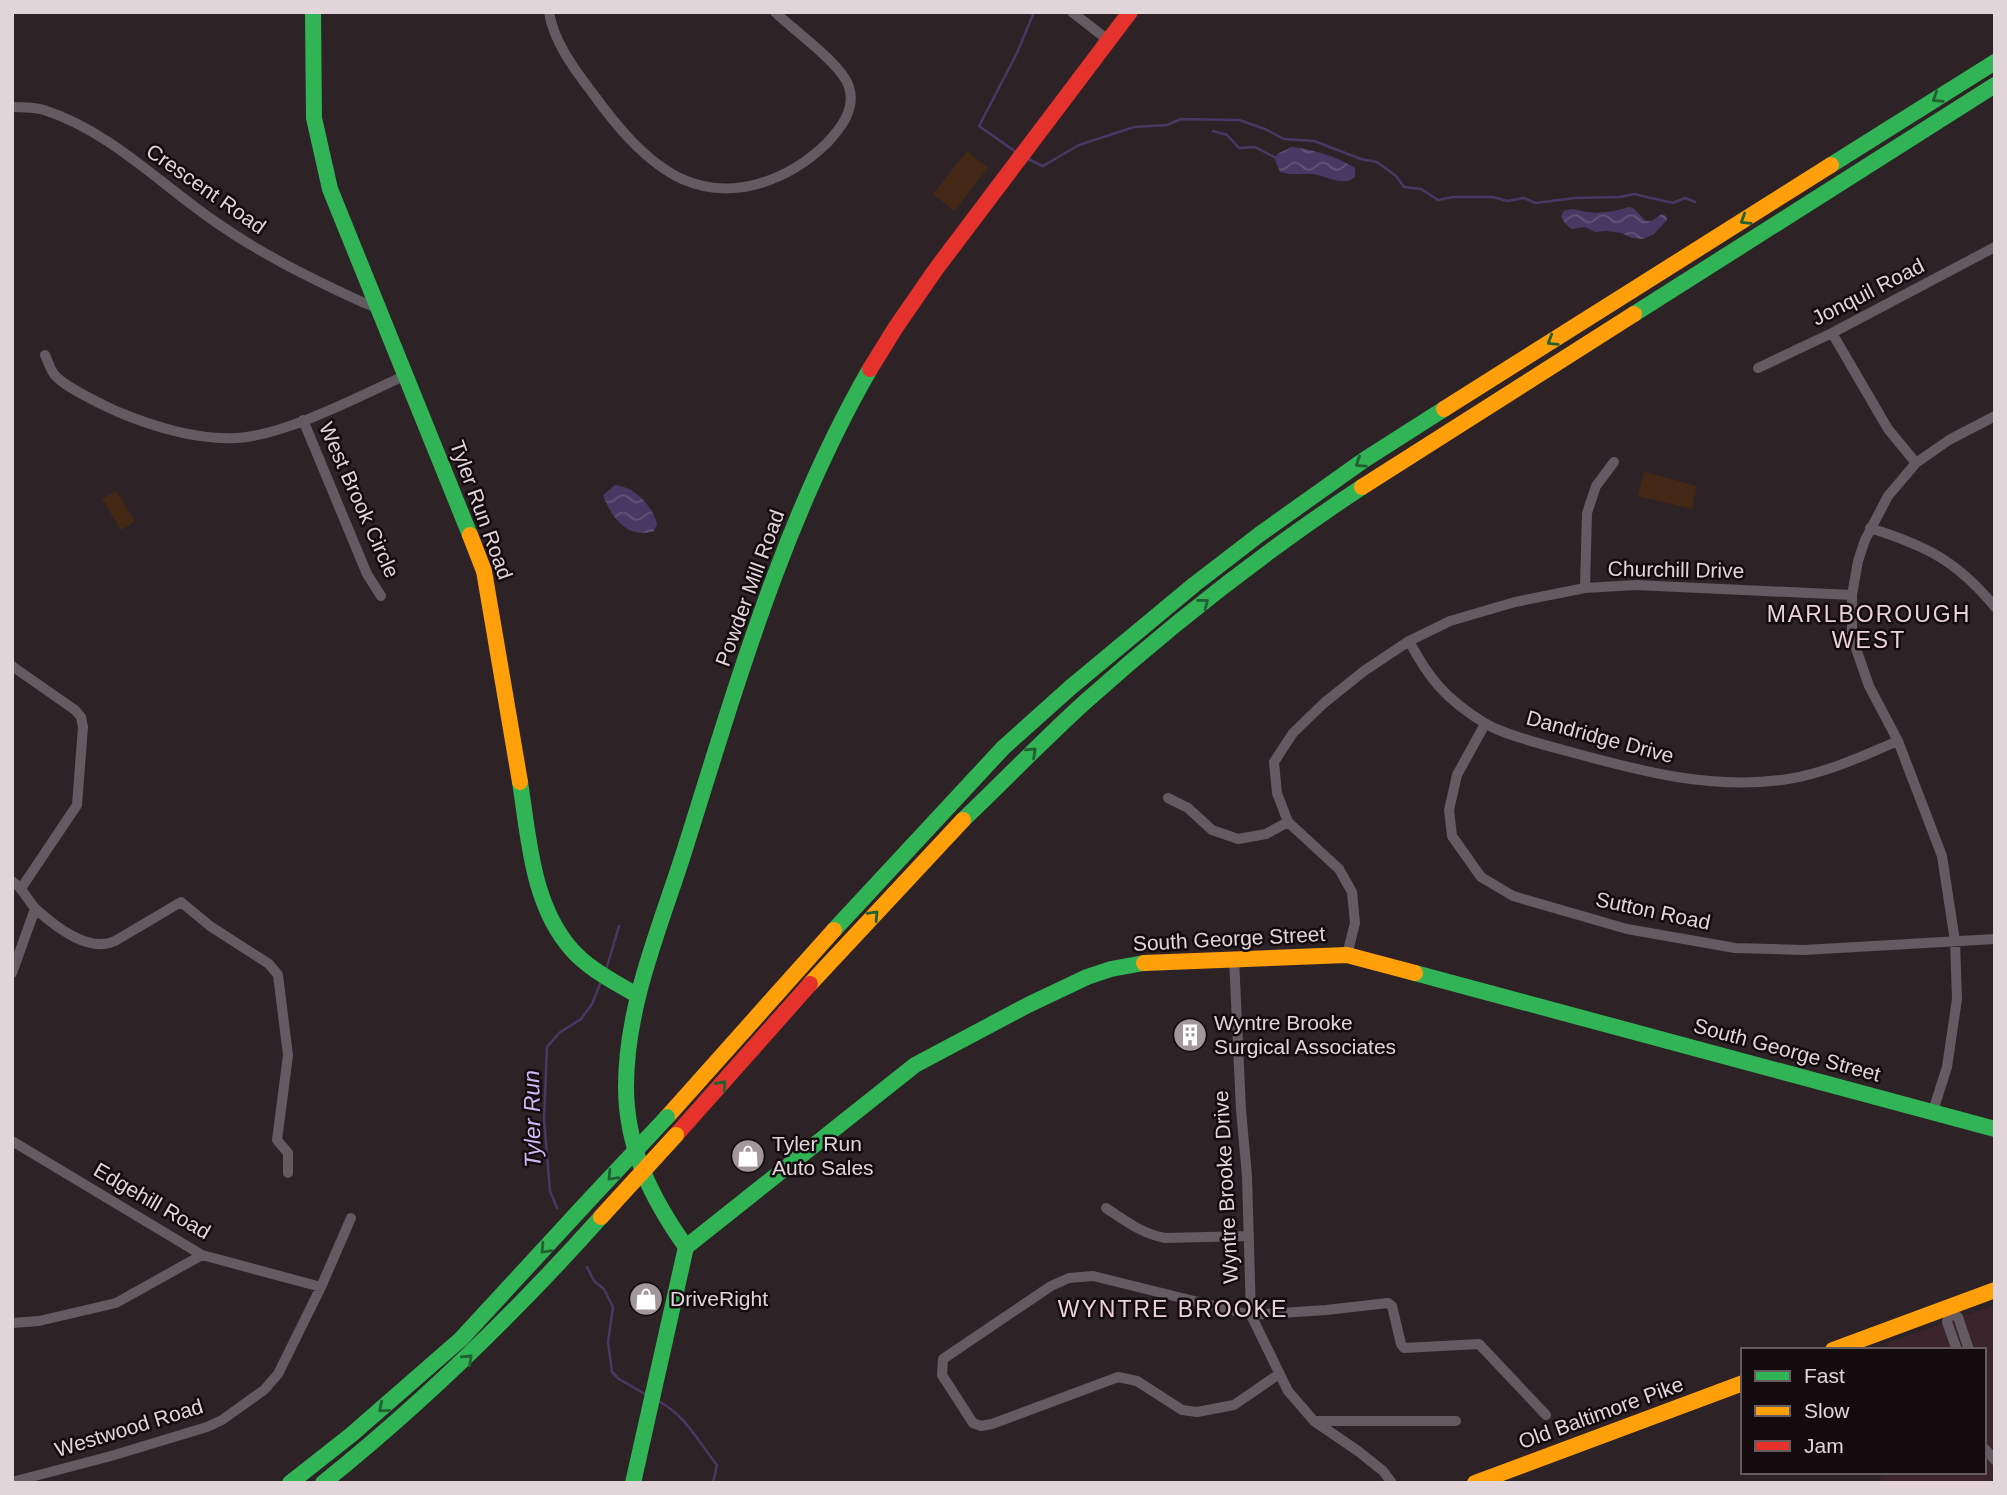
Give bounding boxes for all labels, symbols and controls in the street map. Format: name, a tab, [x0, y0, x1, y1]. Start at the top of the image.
one-way arrow	[1932, 90, 1945, 103]
street label: Crescent Road	[142, 139, 270, 238]
one-way arrow	[1739, 211, 1752, 224]
street label: Jonquil Road	[1808, 253, 1928, 330]
one-way arrow	[1547, 333, 1560, 346]
street label: West Brook Circle	[315, 419, 404, 581]
street label: Tyler Run Road	[446, 437, 517, 582]
one-way arrow	[1355, 455, 1368, 467]
street label: Powder Mill Road	[711, 507, 788, 669]
street label: Churchill Drive	[1608, 557, 1744, 582]
one-way arrow	[1196, 598, 1208, 611]
district label: MARLBOROUGH WEST	[1767, 601, 1971, 653]
street label: Dandridge Drive	[1524, 706, 1676, 767]
one-way arrow	[1024, 748, 1037, 761]
street label: Sutton Road	[1594, 887, 1713, 934]
one-way arrow	[866, 911, 878, 924]
street label: South George Street	[1132, 922, 1326, 955]
place label: Wyntre Brooke Surgical Associates	[1214, 1011, 1396, 1058]
street label: South George Street	[1691, 1013, 1883, 1086]
building icon: Wyntre Brooke Surgical Associates	[1171, 1016, 1209, 1054]
water label: Tyler Run	[518, 1070, 546, 1168]
one-way arrow	[714, 1080, 726, 1093]
street label: Wyntre Brooke Drive	[1209, 1090, 1242, 1284]
place label: Tyler Run Auto Sales	[772, 1132, 874, 1179]
shop icon: Tyler Run Auto Sales	[729, 1137, 767, 1175]
street label: Edgehill Road	[90, 1158, 215, 1243]
one-way arrow	[608, 1168, 621, 1181]
one-way arrow	[541, 1241, 553, 1254]
shop icon: DriveRight	[627, 1280, 665, 1318]
place label: DriveRight	[670, 1287, 768, 1310]
district label: WYNTRE BROOKE	[1058, 1296, 1288, 1322]
legend	[1741, 1348, 1986, 1474]
one-way arrow	[459, 1354, 472, 1367]
text: Fast	[1804, 1364, 1845, 1387]
street label: Old Baltimore Pike	[1515, 1372, 1686, 1453]
street label: Westwood Road	[52, 1394, 206, 1461]
text: Slow	[1804, 1399, 1850, 1422]
one-way arrow	[378, 1400, 391, 1412]
text: Jam	[1804, 1434, 1844, 1457]

